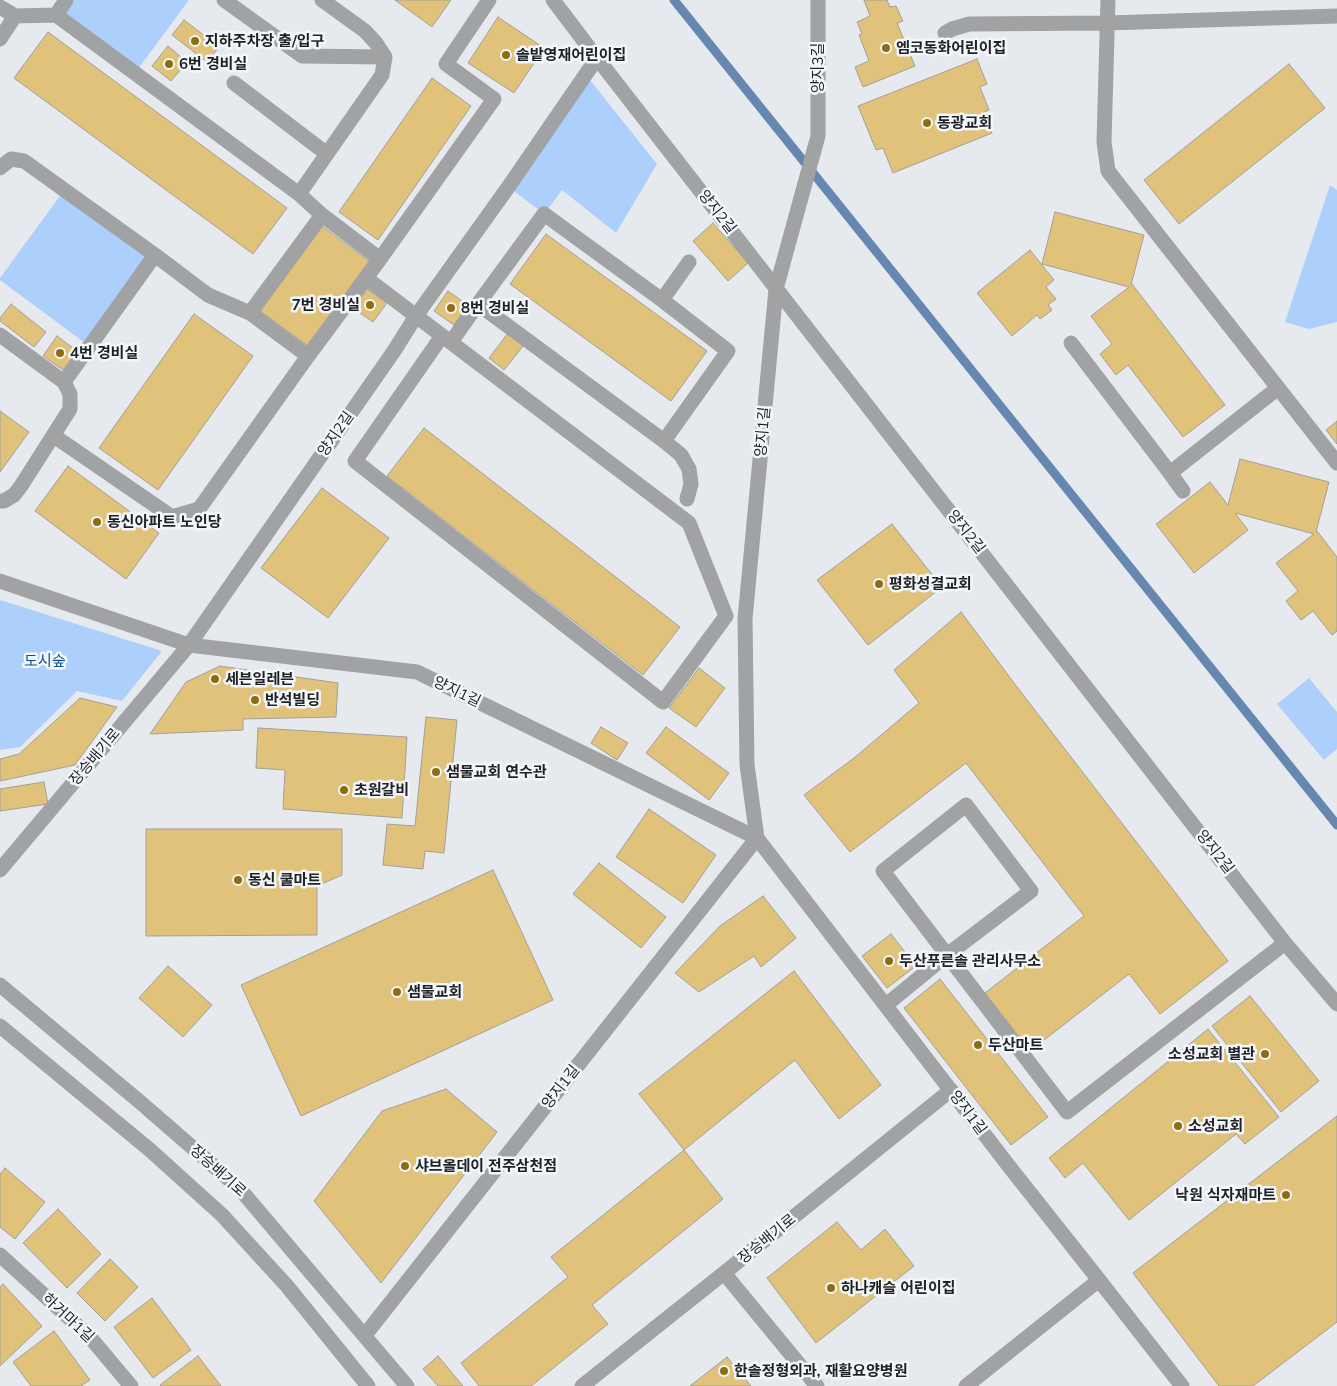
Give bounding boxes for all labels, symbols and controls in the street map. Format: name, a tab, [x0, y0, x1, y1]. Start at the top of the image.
place label: 지하주차장 출/입구	[205, 32, 324, 50]
marker: 지하주차장 출/입구	[189, 35, 201, 47]
place label: 엠코동화어린이집	[896, 39, 1006, 57]
marker: 엠코동화어린이집	[880, 42, 892, 54]
street label: 양지3길	[809, 43, 827, 93]
place label: 솔밭영재어린이집	[516, 46, 626, 64]
marker: 솔밭영재어린이집	[500, 49, 512, 61]
place label: 6번 경비실	[179, 55, 247, 73]
marker: 6번 경비실	[163, 58, 175, 70]
place label: 동광교회	[937, 114, 992, 132]
marker: 동광교회	[921, 117, 933, 129]
street label: 양지2길	[694, 187, 740, 237]
place label: 7번 경비실	[292, 296, 360, 314]
marker: 7번 경비실	[364, 299, 376, 311]
place label: 8번 경비실	[461, 299, 529, 317]
marker: 8번 경비실	[445, 302, 457, 314]
place label: 4번 경비실	[70, 344, 138, 362]
marker: 4번 경비실	[54, 347, 66, 359]
street label: 양지1길	[752, 406, 774, 458]
street label: 양지2길	[314, 408, 358, 460]
street label: 양지2길	[943, 507, 989, 557]
place label: 동신아파트 노인당	[107, 513, 222, 531]
marker: 동신아파트 노인당	[91, 516, 103, 528]
place label: 평화성결교회	[889, 575, 972, 593]
marker: 평화성결교회	[873, 578, 885, 590]
park label: 도시숲	[24, 652, 66, 670]
place label: 세븐일레븐	[225, 670, 294, 688]
marker: 세븐일레븐	[209, 673, 221, 685]
street label: 양지1길	[430, 673, 484, 711]
place label: 반석빌딩	[265, 691, 320, 709]
marker: 반석빌딩	[249, 694, 261, 706]
street label: 장승배기로	[66, 725, 124, 789]
place label: 샘물교회 연수관	[446, 763, 547, 781]
marker: 샘물교회 연수관	[430, 766, 442, 778]
place label: 초원갈비	[354, 781, 409, 799]
marker: 초원갈비	[338, 784, 350, 796]
street label: 양지2길	[1192, 827, 1238, 877]
place label: 동신 쿨마트	[248, 871, 321, 889]
marker: 동신 쿨마트	[232, 874, 244, 886]
place label: 두산푸른솔 관리사무소	[899, 952, 1041, 970]
marker: 두산푸른솔 관리사무소	[883, 955, 895, 967]
place label: 샘물교회	[407, 983, 462, 1001]
marker: 샘물교회	[391, 986, 403, 998]
place label: 두산마트	[988, 1036, 1043, 1054]
marker: 두산마트	[972, 1039, 984, 1051]
place label: 소성교회 별관	[1168, 1045, 1255, 1063]
marker: 소성교회 별관	[1259, 1048, 1271, 1060]
street label: 양지1길	[538, 1062, 584, 1112]
street label: 양지1길	[946, 1087, 990, 1139]
place label: 소성교회	[1188, 1117, 1243, 1135]
marker: 소성교회	[1172, 1120, 1184, 1132]
street label: 장승배기로	[186, 1141, 250, 1201]
place label: 샤브올데이 전주삼천점	[415, 1157, 557, 1175]
marker: 샤브올데이 전주삼천점	[399, 1160, 411, 1172]
place label: 낙원 식자재마트	[1175, 1186, 1276, 1204]
marker: 낙원 식자재마트	[1280, 1189, 1292, 1201]
street label: 장승배기로	[735, 1210, 799, 1268]
place label: 하나캐슬 어린이집	[841, 1279, 956, 1297]
marker: 하나캐슬 어린이집	[825, 1282, 837, 1294]
street label: 하거마1길	[38, 1290, 98, 1346]
place label: 한솔정형외과, 재활요양병원	[734, 1362, 907, 1380]
marker: 한솔정형외과, 재활요양병원	[718, 1365, 730, 1377]

